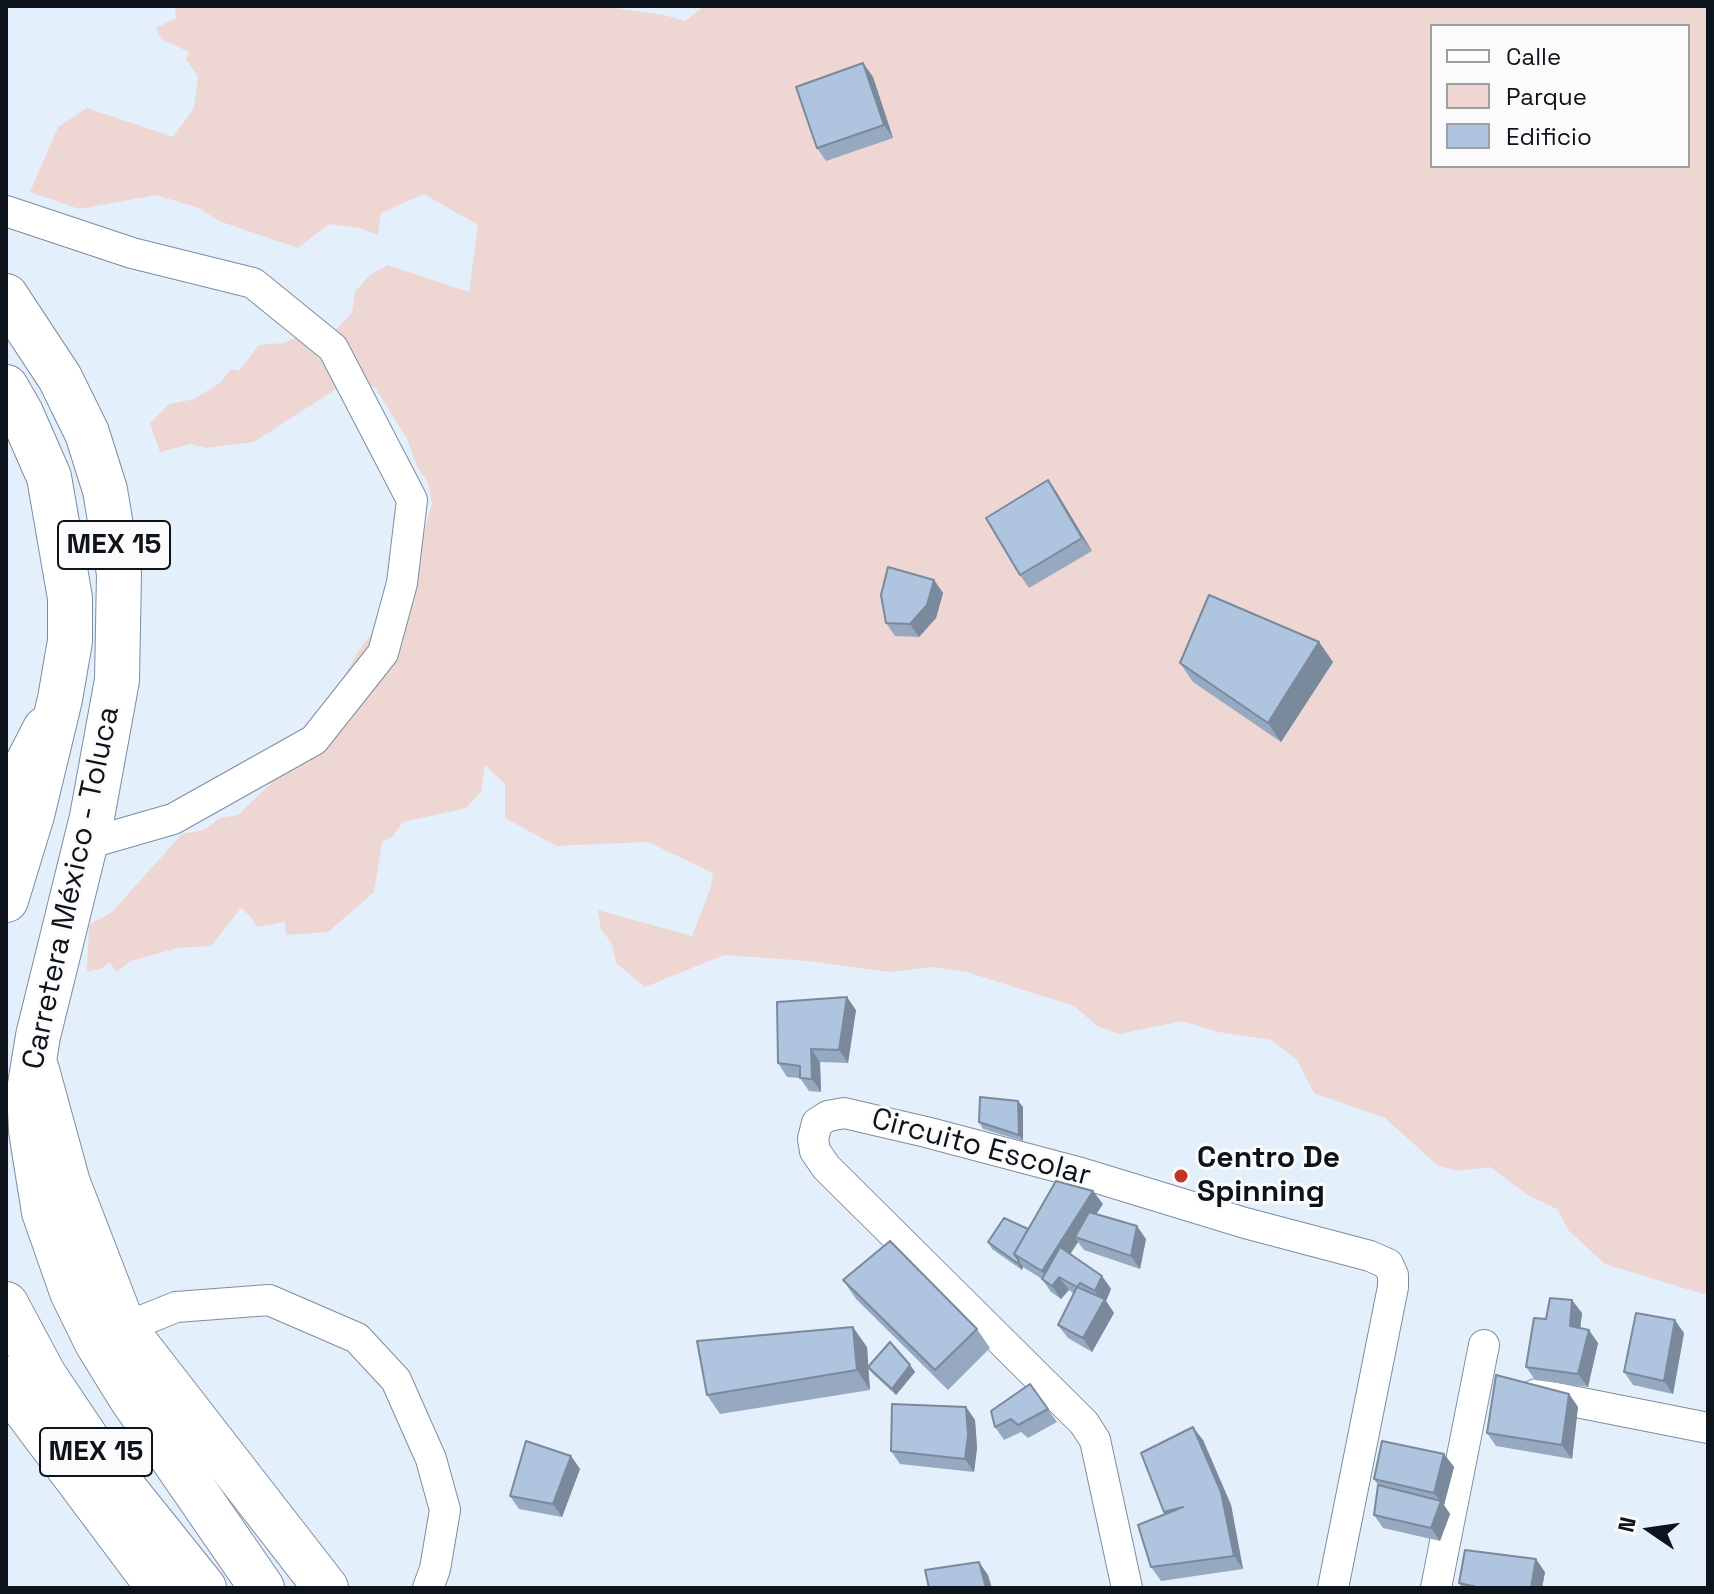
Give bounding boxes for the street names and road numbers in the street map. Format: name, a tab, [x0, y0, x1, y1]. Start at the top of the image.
road number: MEX 15	[58, 521, 170, 569]
street label: Carretera México - Toluca	[16, 703, 128, 1073]
street label: Circuito Escolar	[867, 1101, 1095, 1195]
road number: MEX 15	[40, 1428, 152, 1476]

